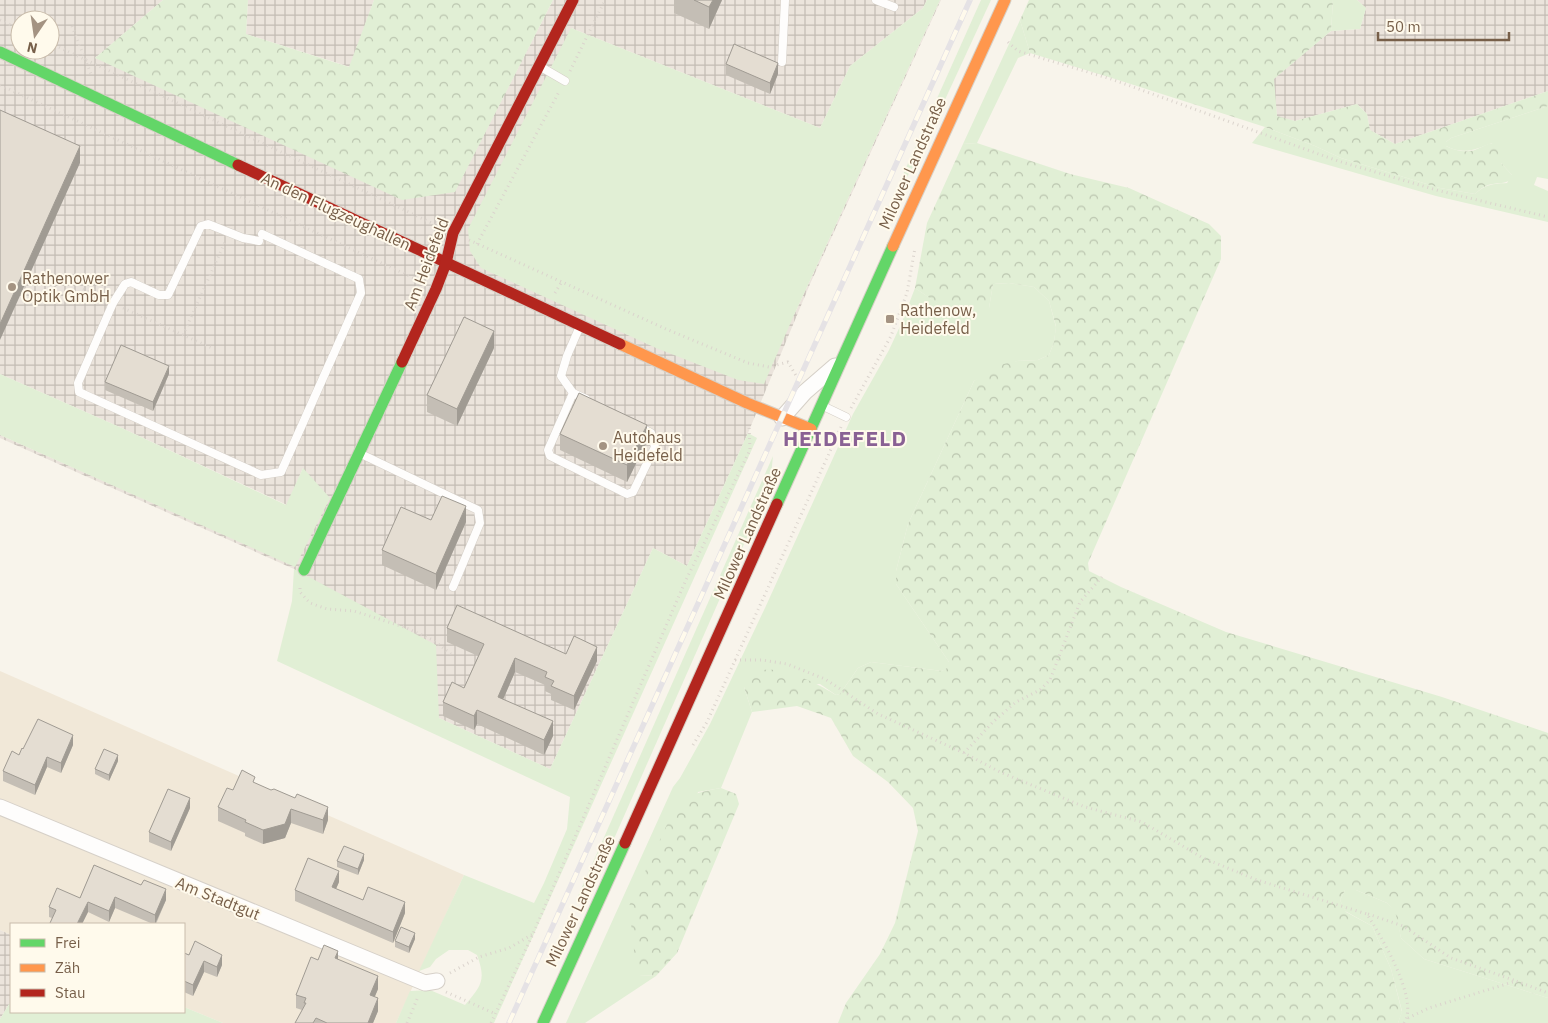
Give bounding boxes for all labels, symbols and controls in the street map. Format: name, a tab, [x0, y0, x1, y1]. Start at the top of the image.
north arrow	[10, 10, 60, 60]
scale bar	[1378, 10, 1509, 42]
text: 50 m	[1386, 17, 1421, 36]
text: N	[25, 38, 39, 58]
street label: Milower Landstraße	[874, 94, 950, 232]
street label: An den Flugzeughallen	[258, 168, 414, 254]
street label: Am Heidefeld	[399, 215, 453, 313]
place label: Rathenower Optik GmbH	[22, 268, 110, 306]
marker: Rathenower Optik GmbH	[6, 281, 18, 293]
place label: Rathenow, Heidefeld	[900, 300, 976, 338]
marker: Rathenow, Heidefeld	[884, 313, 896, 325]
district label: HEIDEFELD	[783, 424, 907, 452]
place label: Autohaus Heidefeld	[613, 427, 683, 465]
marker: Autohaus Heidefeld	[597, 440, 609, 452]
street label: Milower Landstraße	[709, 464, 785, 602]
street label: Milower Landstraße	[541, 832, 619, 970]
street label: Am Stadtgut	[173, 872, 263, 924]
legend	[10, 923, 185, 1013]
text: Frei	[55, 933, 81, 952]
text: Zäh	[55, 958, 80, 977]
text: Stau	[55, 983, 86, 1002]

